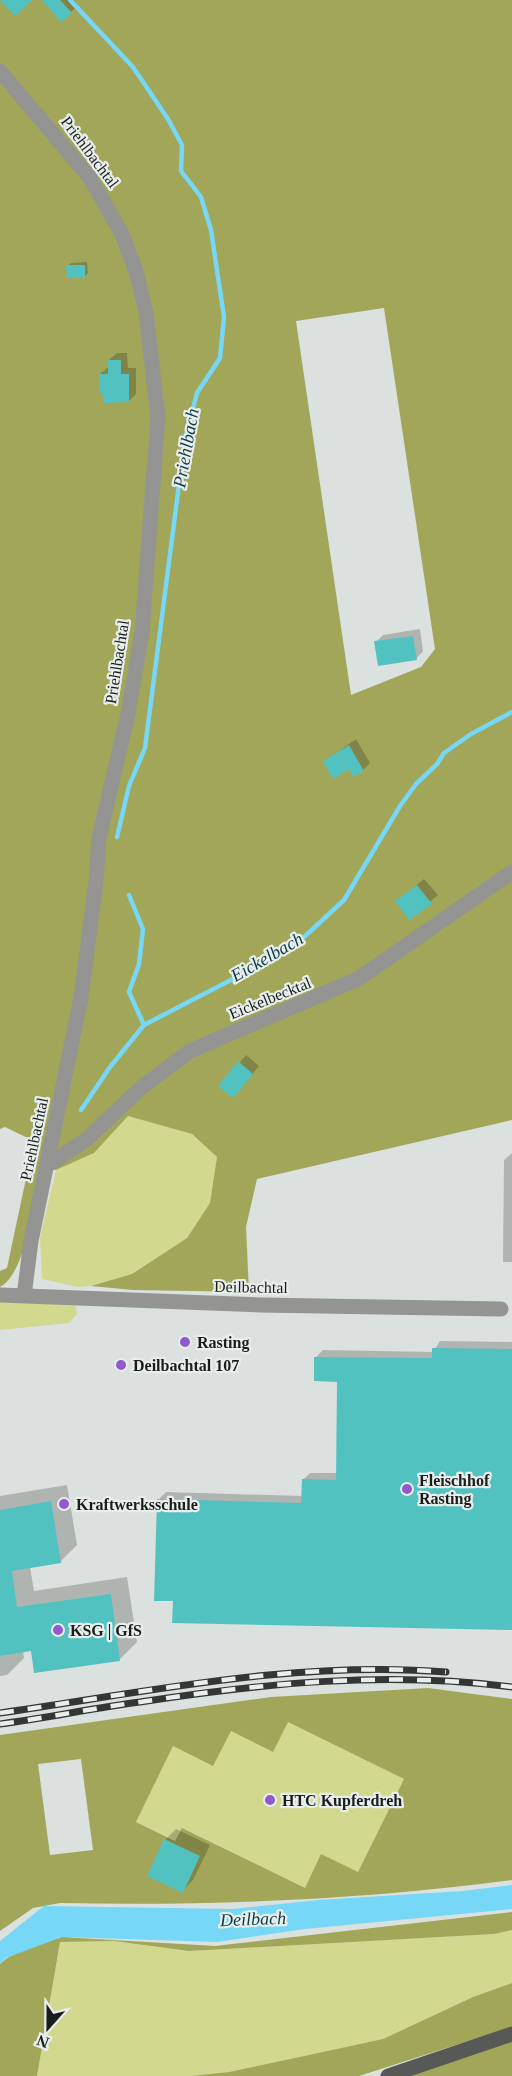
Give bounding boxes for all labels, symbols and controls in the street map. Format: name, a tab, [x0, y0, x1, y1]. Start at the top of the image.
street label: Priehlbachtal	[58, 113, 123, 191]
water label: Priehlbach	[169, 407, 203, 490]
street label: Priehlbachtal	[102, 618, 132, 705]
water label: Eickelbach	[227, 928, 307, 986]
street label: Eickelbecktal	[226, 974, 314, 1022]
street label: Priehlbachtal	[17, 1095, 51, 1182]
street label: Deilbachtal	[214, 1278, 289, 1296]
place label: Rasting	[197, 1334, 249, 1352]
marker: Rasting	[178, 1335, 192, 1349]
place label: Deilbachtal 107	[133, 1357, 239, 1374]
marker: Deilbachtal 107	[114, 1358, 128, 1372]
place label: Fleischhof Rasting	[419, 1472, 490, 1508]
marker: Fleischhof Rasting	[400, 1482, 414, 1496]
place label: Kraftwerksschule	[76, 1496, 198, 1513]
marker: Kraftwerksschule	[57, 1497, 71, 1511]
place label: KSG | GfS	[70, 1622, 142, 1640]
marker: KSG | GfS	[51, 1623, 65, 1637]
place label: HTC Kupferdreh	[282, 1792, 402, 1810]
marker: HTC Kupferdreh	[263, 1793, 277, 1807]
water label: Deilbach	[219, 1908, 286, 1930]
north arrow	[18, 1998, 78, 2058]
text: N	[34, 2031, 51, 2052]

